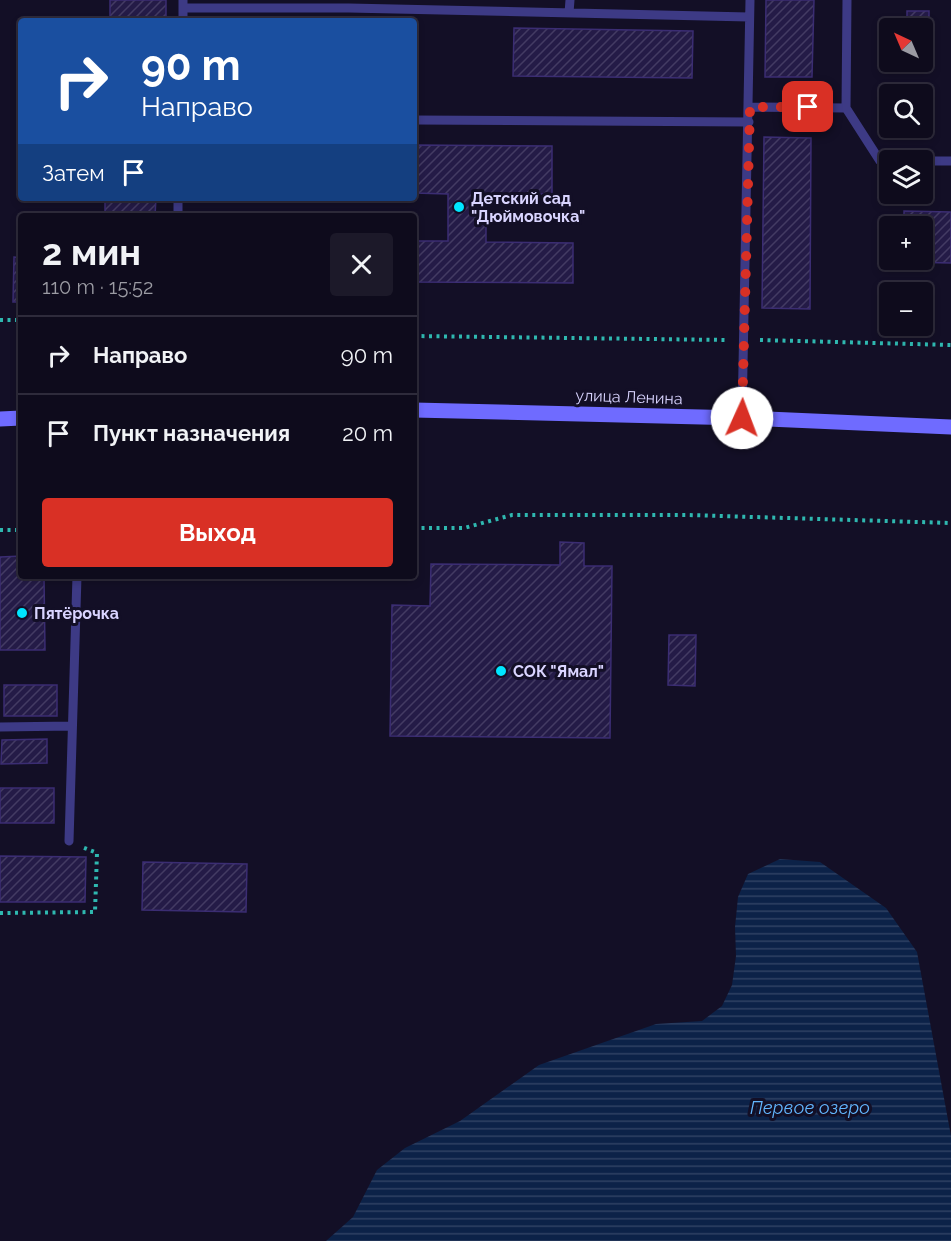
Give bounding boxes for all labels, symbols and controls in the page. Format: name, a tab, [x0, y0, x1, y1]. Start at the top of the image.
north arrow	[879, 18, 933, 72]
map controls	[879, 18, 933, 336]
text: 90 m	[141, 41, 241, 90]
icon: right	[42, 42, 120, 120]
pin	[782, 81, 833, 132]
button: search	[879, 84, 933, 138]
icon: arrive	[791, 90, 824, 123]
text: Направо	[141, 91, 253, 122]
button: layers	[879, 150, 933, 204]
icon: arrive	[117, 156, 150, 189]
text: Затем	[42, 160, 105, 186]
place label: Детский сад "Дюймовочка"	[471, 189, 585, 226]
marker: Детский сад "Дюймовочка"	[452, 200, 466, 214]
button: +	[879, 216, 933, 270]
text: 2 мин	[42, 231, 141, 273]
button: close	[330, 233, 393, 296]
text: 110 m · 15:52	[42, 275, 153, 299]
button: −	[879, 282, 933, 336]
icon: right	[42, 339, 75, 372]
text: Направо	[93, 342, 187, 368]
text: 90 m	[341, 342, 393, 368]
street label: улица Ленина	[575, 386, 683, 408]
position arrow	[710, 386, 774, 450]
icon: arrive	[42, 417, 75, 450]
text: Пункт назначения	[93, 420, 290, 446]
text: 20 m	[342, 420, 393, 446]
button: Выход	[42, 498, 393, 567]
place label: Пятёрочка	[34, 604, 119, 623]
marker: Пятёрочка	[15, 606, 29, 620]
place label: СОК "Ямал"	[513, 662, 604, 681]
marker: СОК "Ямал"	[494, 664, 508, 678]
water label: Первое озеро	[750, 1097, 870, 1118]

